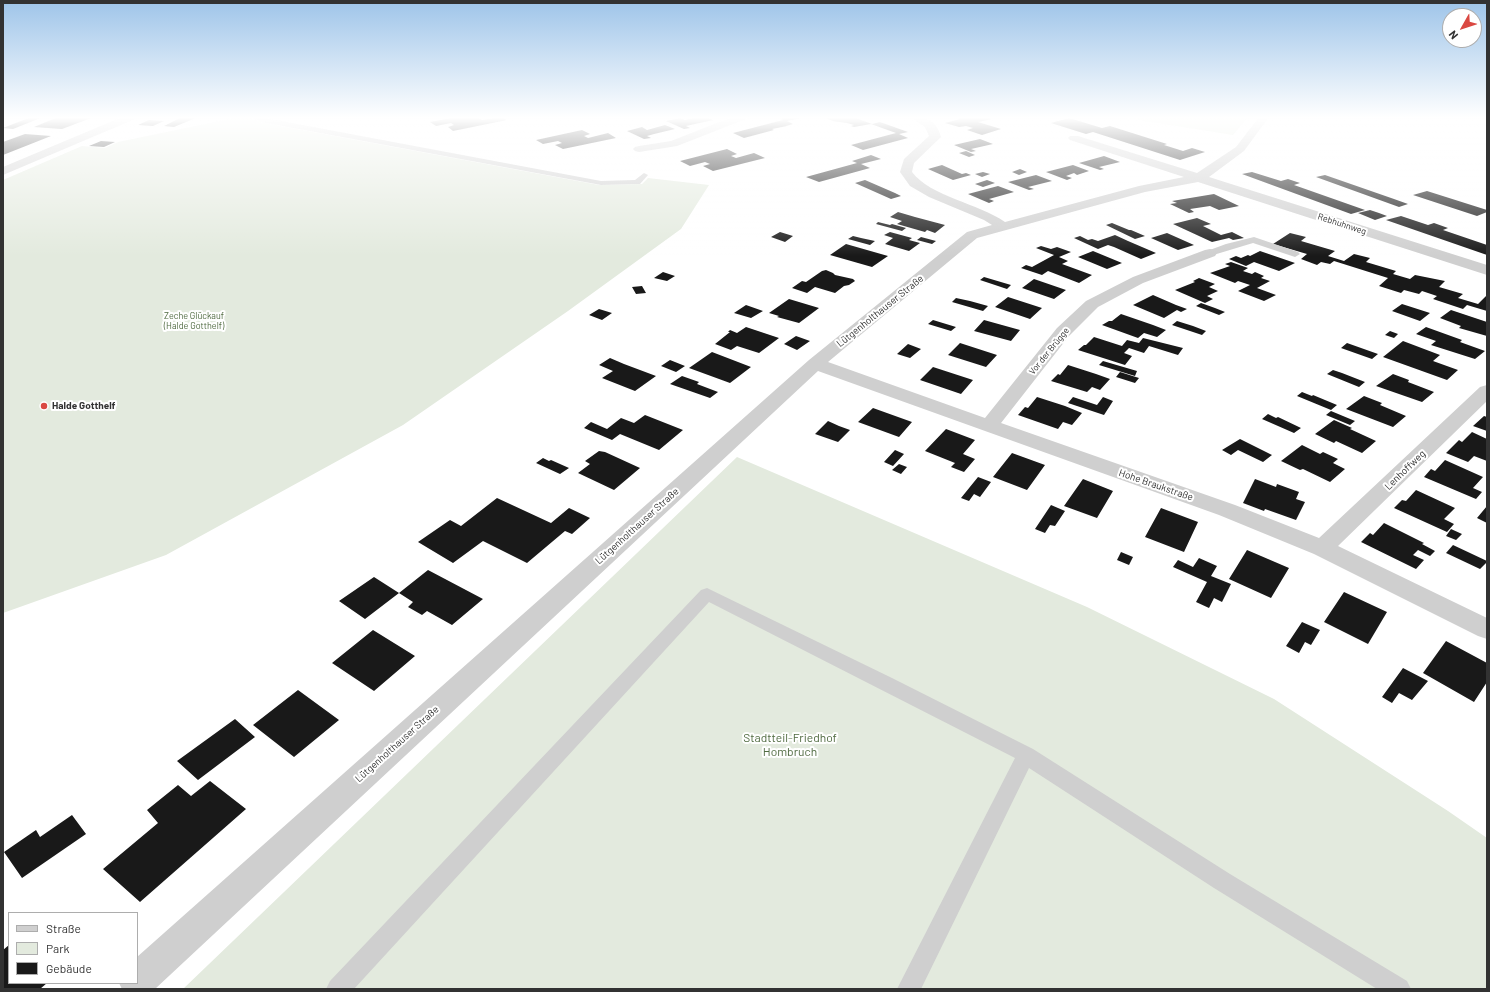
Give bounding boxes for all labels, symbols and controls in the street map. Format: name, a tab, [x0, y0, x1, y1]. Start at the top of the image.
north arrow	[1442, 8, 1482, 48]
text: N	[1446, 28, 1460, 42]
street label: Rebhuhnweg	[1316, 211, 1368, 237]
street label: Lütgenholthauser Straße	[834, 272, 926, 350]
park label: Zeche Glückauf (Halde Gotthelf)	[164, 311, 224, 332]
street label: Vor der Brügge	[1027, 325, 1071, 377]
place label: Halde Gotthelf	[52, 400, 115, 412]
marker: Halde Gotthelf	[39, 401, 49, 411]
street label: Lenhoffweg	[1382, 448, 1428, 492]
street label: Hohe Braukstraße	[1117, 467, 1195, 503]
street label: Lütgenholthauser Straße	[593, 485, 681, 567]
street label: Lütgenholthauser Straße	[353, 703, 441, 785]
park label: Stadtteil-Friedhof Hombruch	[743, 731, 837, 759]
legend	[8, 912, 138, 984]
text: Straße	[46, 921, 81, 935]
text: Park	[46, 941, 70, 955]
text: Gebäude	[46, 961, 92, 975]

